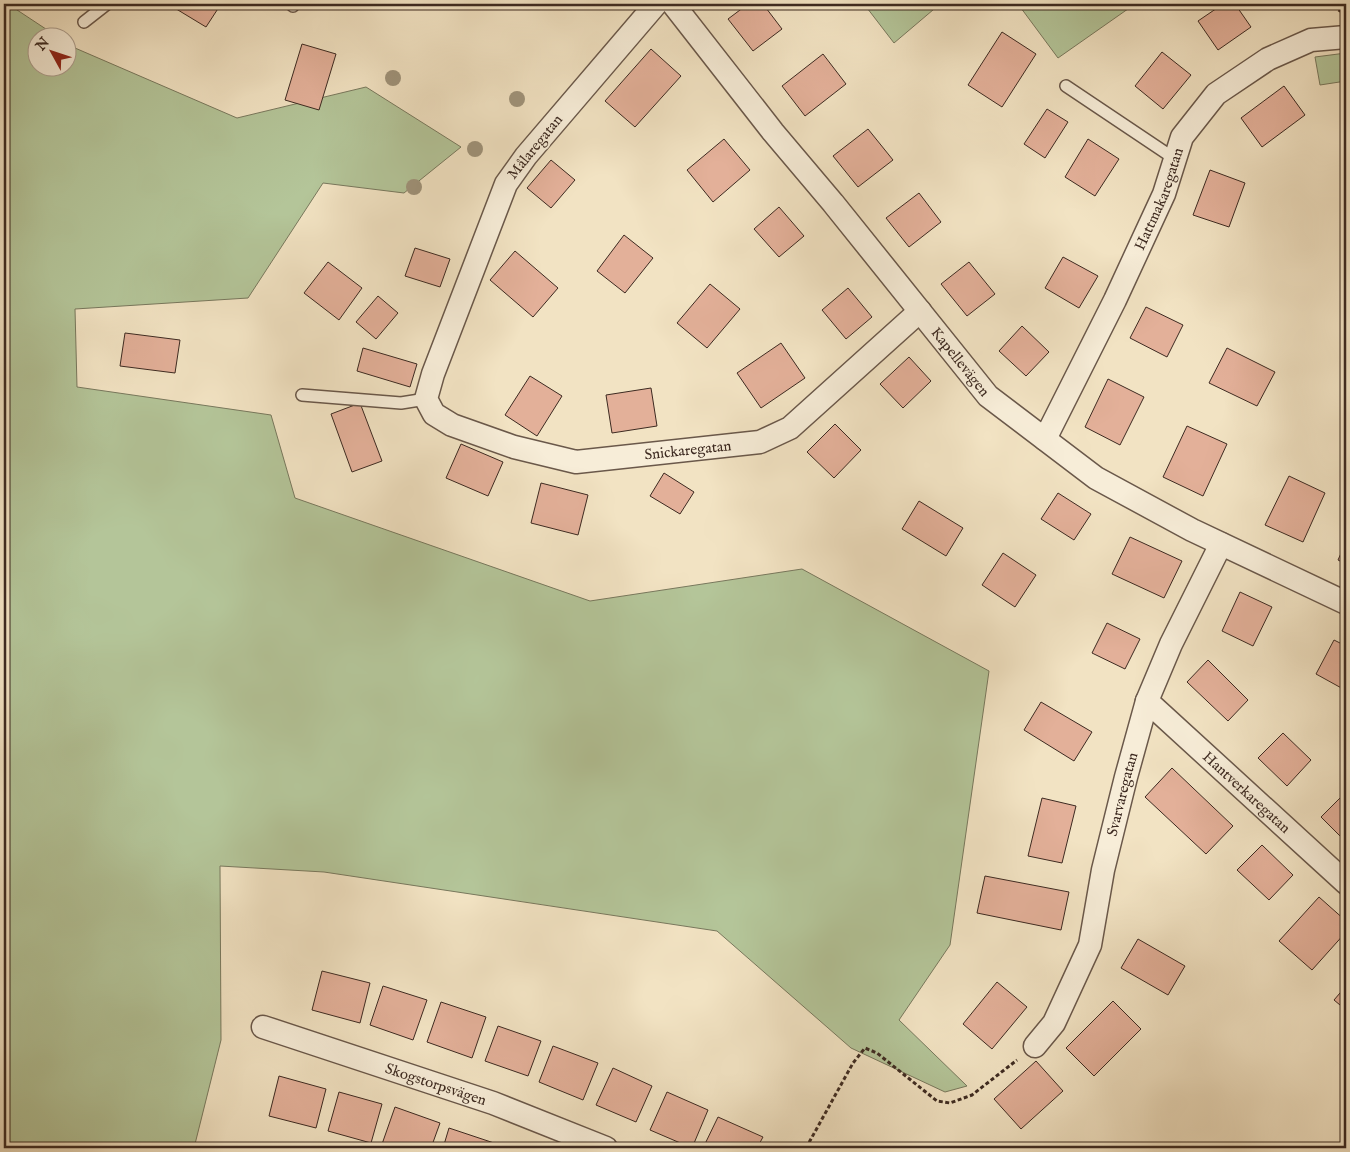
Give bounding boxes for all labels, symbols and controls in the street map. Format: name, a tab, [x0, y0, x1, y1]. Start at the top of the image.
north arrow	[28, 28, 78, 78]
text: N	[31, 34, 54, 55]
street label: Målaregatan	[503, 111, 567, 183]
street label: Hattmakaregatan	[1130, 145, 1188, 253]
street label: Kapellevägen	[927, 323, 994, 400]
street label: Snickaregatan	[643, 436, 732, 464]
street label: Hantverkaregatan	[1199, 747, 1295, 837]
street label: Svarvaregatan	[1102, 750, 1142, 838]
street label: Skogstorpsvägen	[383, 1059, 489, 1110]

